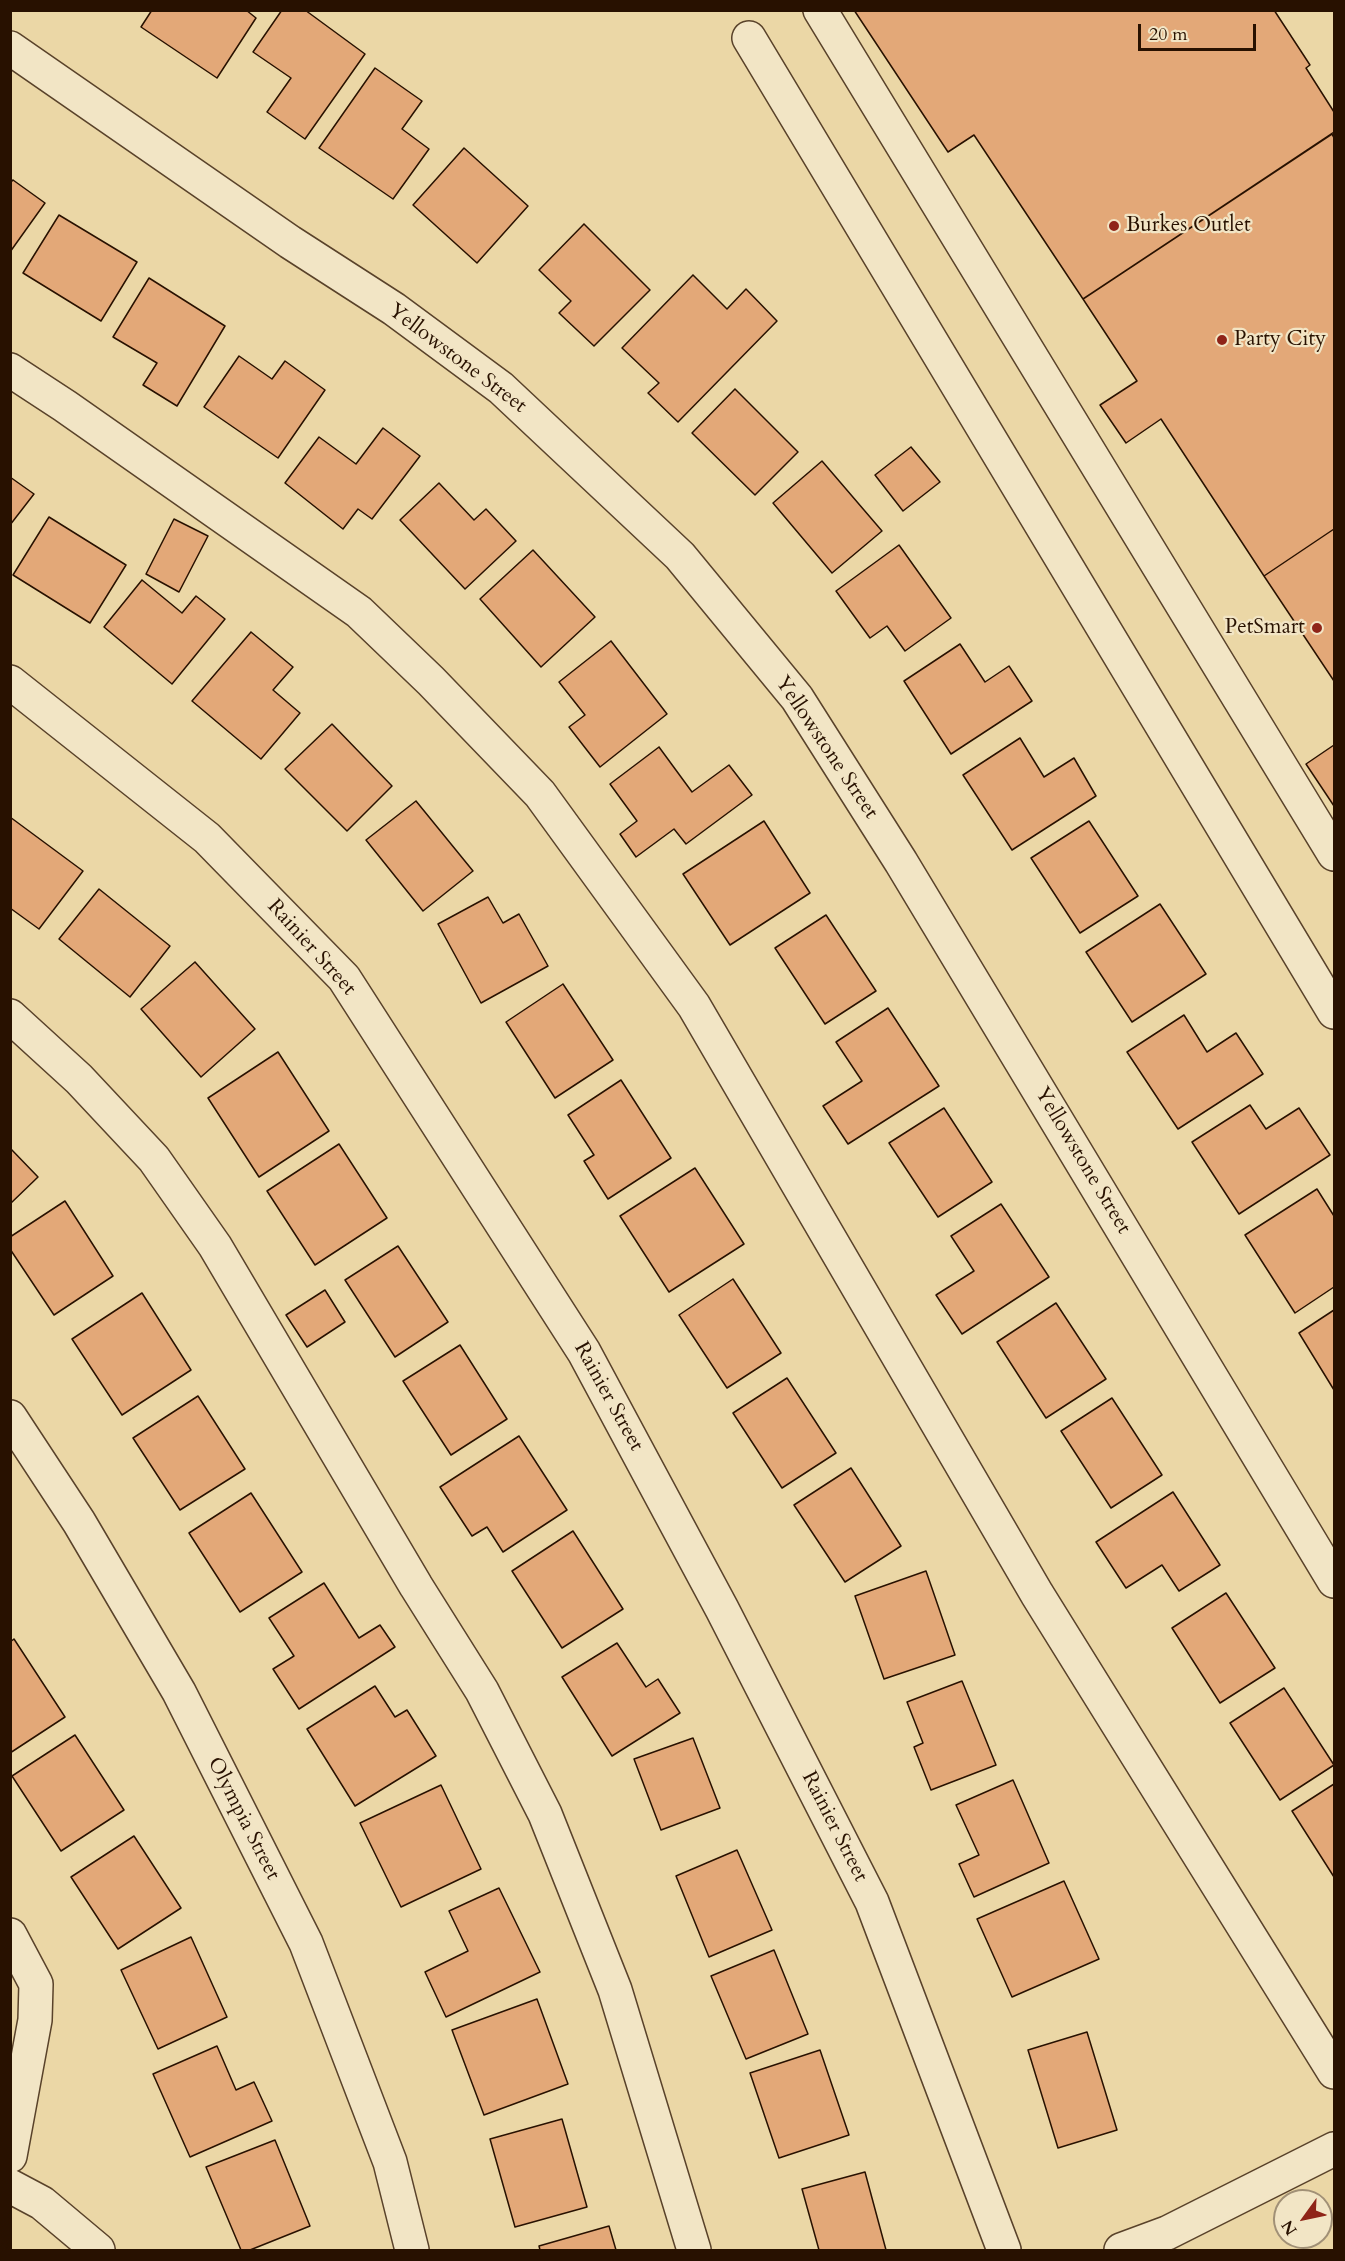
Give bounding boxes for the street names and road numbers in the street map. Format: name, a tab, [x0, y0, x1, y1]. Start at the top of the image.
street label: Yellowstone Street	[383, 299, 531, 419]
street label: Yellowstone Street	[769, 672, 883, 824]
street label: Rainier Street	[261, 895, 361, 1001]
street label: Yellowstone Street	[1028, 1083, 1136, 1239]
street label: Rainier Street	[568, 1338, 648, 1456]
street label: Olympia Street	[201, 1753, 285, 1885]
street label: Rainier Street	[795, 1767, 873, 1887]

